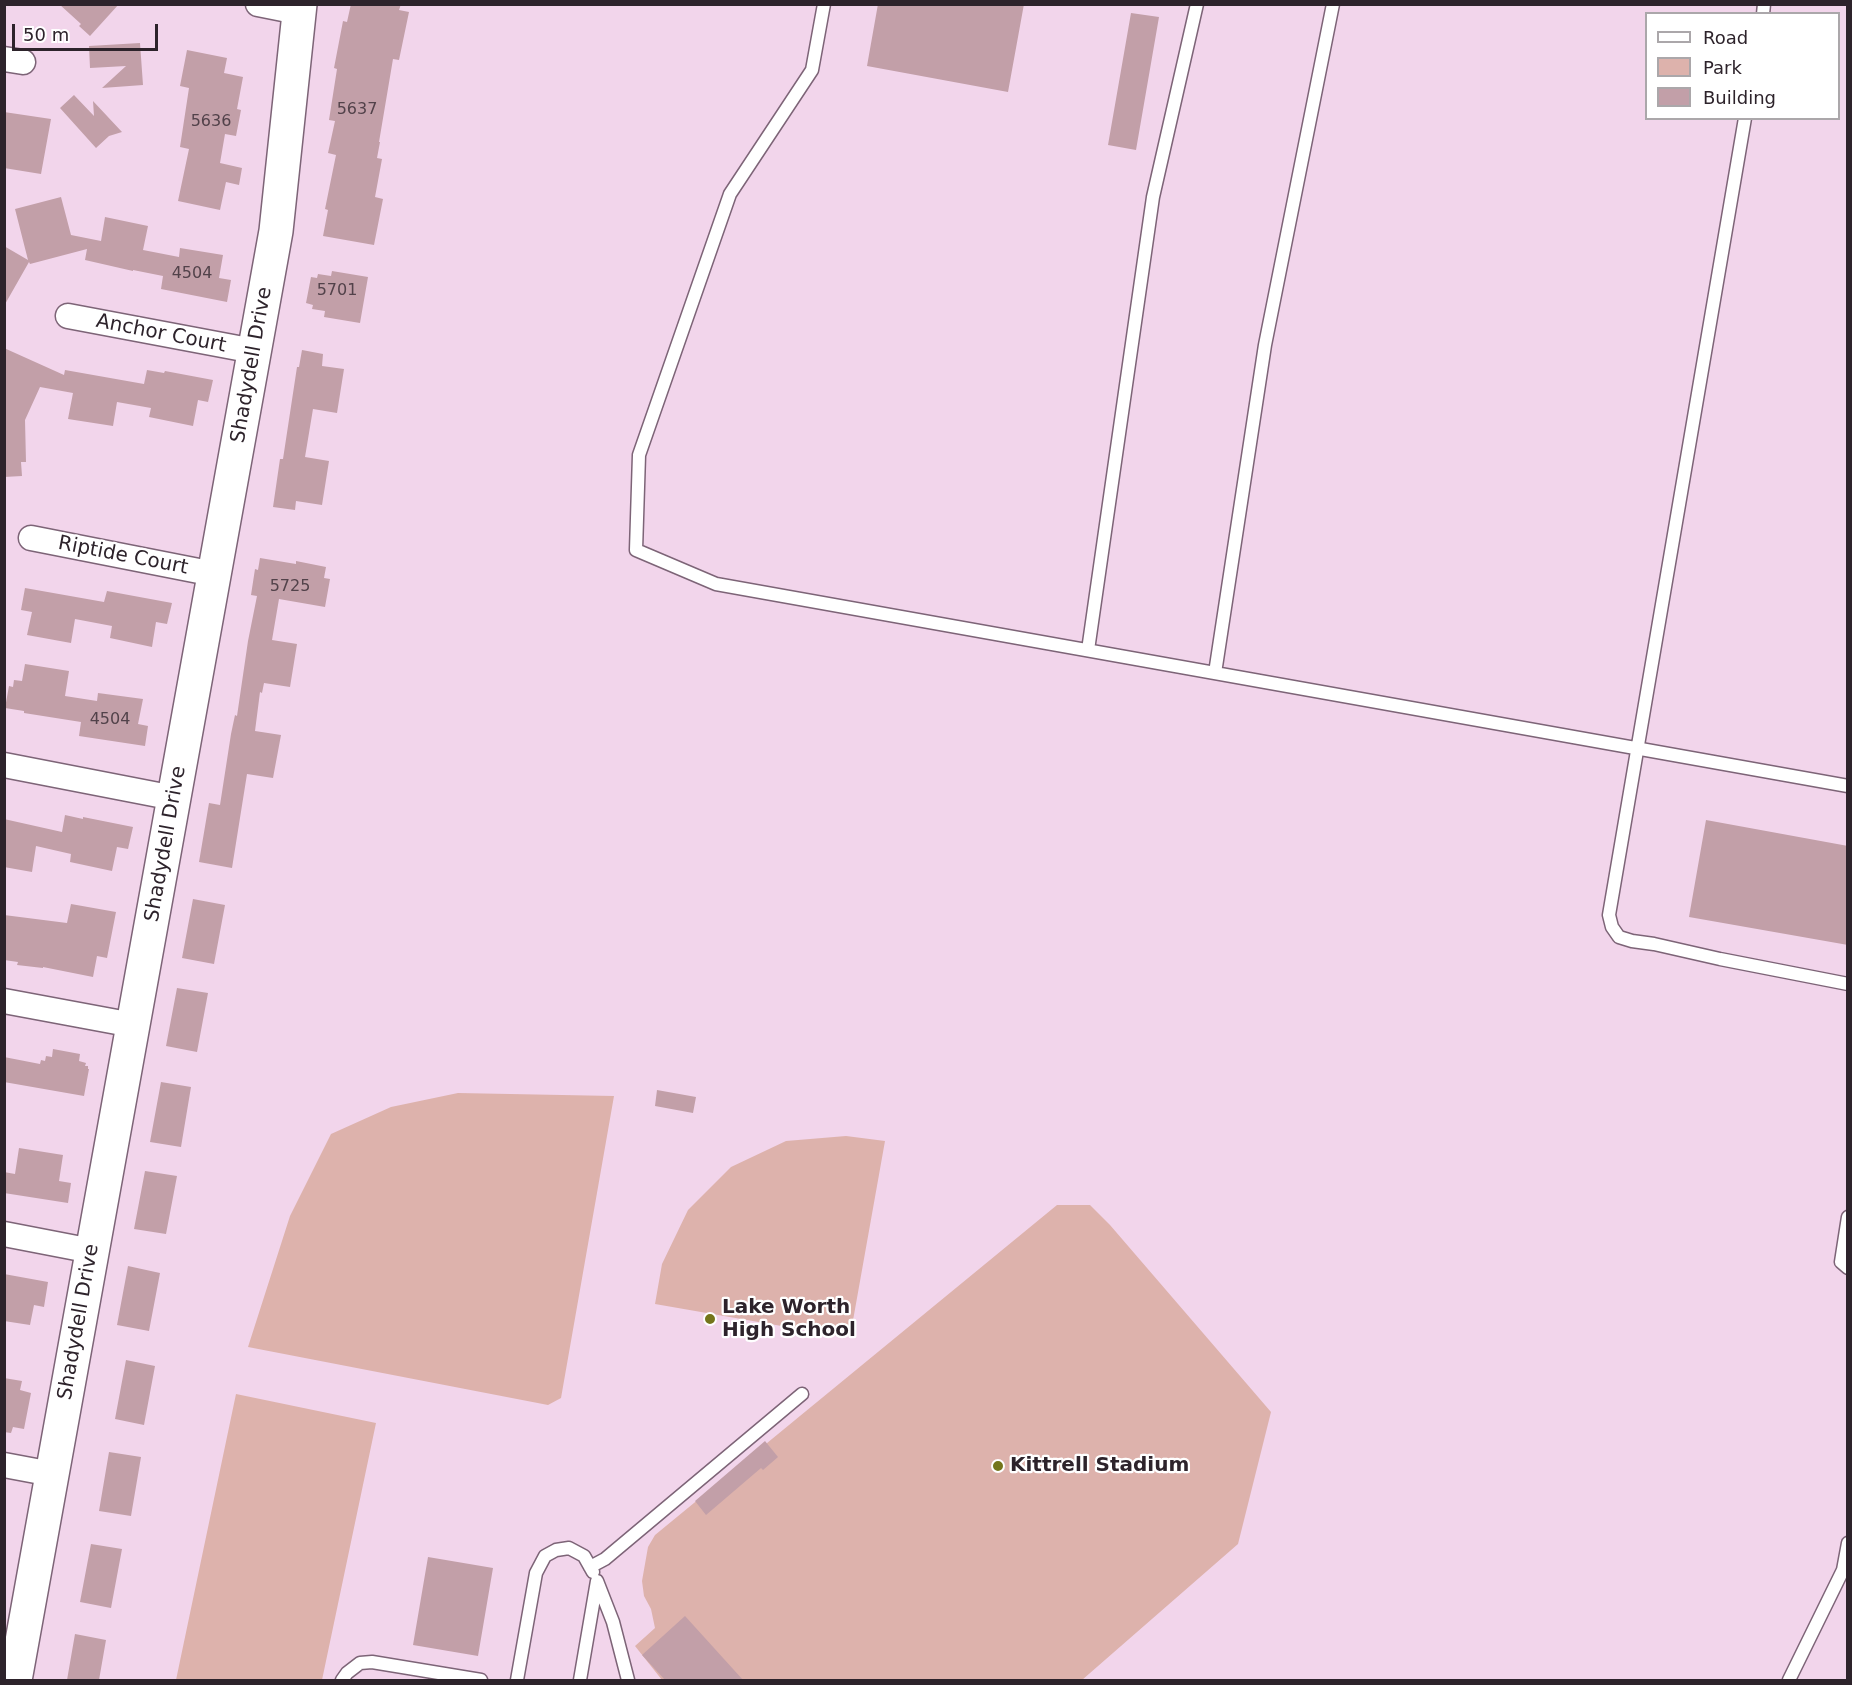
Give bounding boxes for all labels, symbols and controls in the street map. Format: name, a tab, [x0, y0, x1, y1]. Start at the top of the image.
scale bar	[15, 12, 160, 50]
legend	[1645, 12, 1840, 120]
text: 50 m	[23, 24, 69, 45]
text: Road	[1703, 27, 1748, 48]
text: Park	[1703, 57, 1742, 78]
text: Building	[1703, 87, 1776, 108]
house number: 5637	[337, 100, 377, 120]
house number: 5636	[191, 112, 231, 132]
house number: 4504	[172, 264, 212, 284]
house number: 5701	[317, 281, 357, 301]
street label: Shadydell Drive	[226, 285, 278, 445]
street label: Anchor Court	[94, 310, 228, 358]
street label: Riptide Court	[56, 532, 190, 580]
house number: 5725	[270, 577, 310, 597]
house number: 4504	[90, 710, 130, 730]
street label: Shadydell Drive	[140, 764, 192, 924]
street label: Shadydell Drive	[53, 1242, 105, 1402]
place label: Lake Worth High School	[722, 1296, 856, 1343]
marker: Lake Worth High School	[703, 1312, 717, 1326]
place label: Kittrell Stadium	[1010, 1454, 1189, 1478]
marker: Kittrell Stadium	[991, 1459, 1005, 1473]

